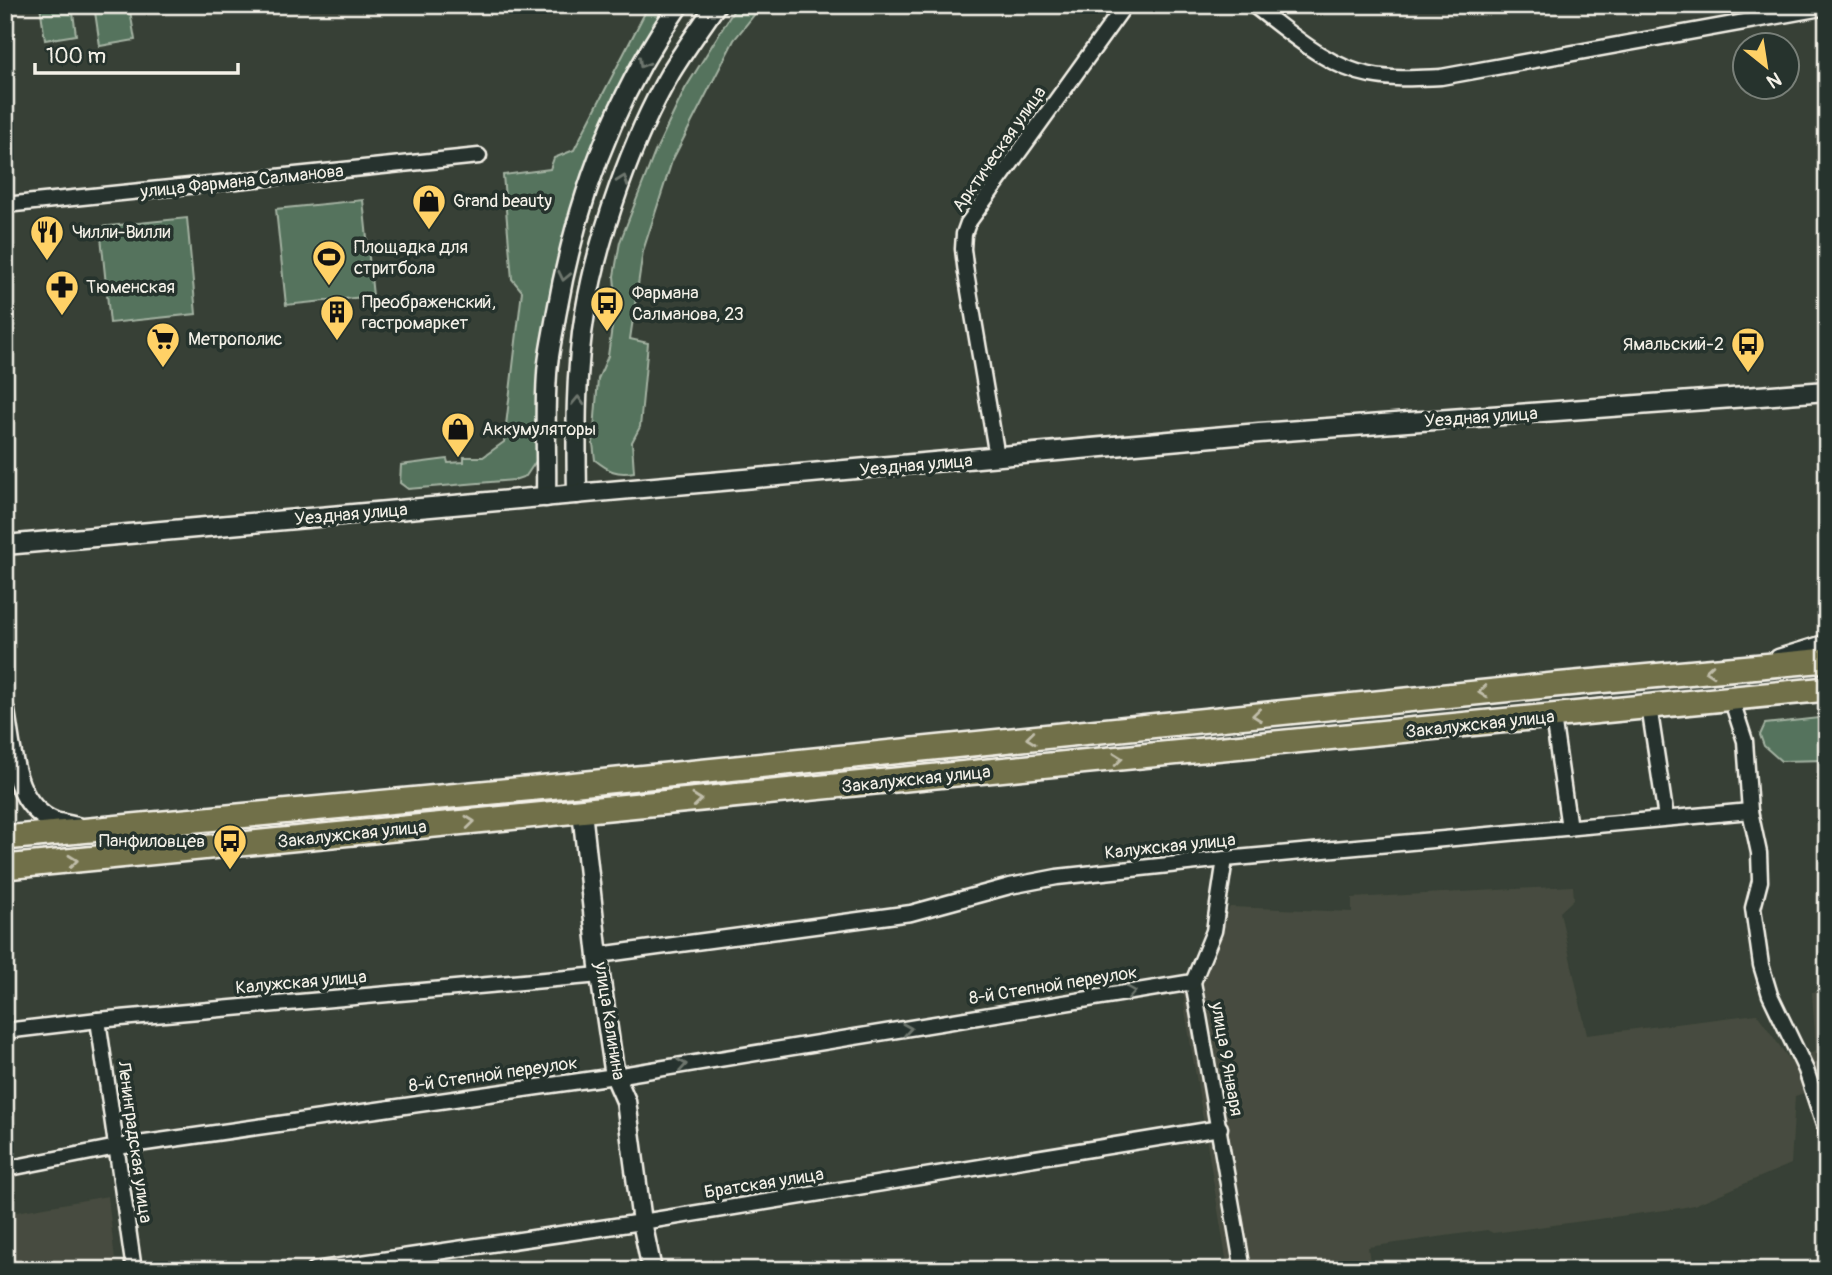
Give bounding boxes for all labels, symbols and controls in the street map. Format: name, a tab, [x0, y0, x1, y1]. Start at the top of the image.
scale bar	[35, 32, 238, 76]
north arrow	[1730, 32, 1800, 102]
text: 100 m	[46, 43, 106, 70]
one-way arrow	[638, 56, 651, 69]
text: N	[1762, 66, 1786, 94]
street label: Арктическая улица	[947, 82, 1051, 217]
street label: улица Фармана Салманова	[138, 159, 345, 204]
one-way arrow	[615, 174, 629, 186]
shop icon: Grand beauty	[410, 182, 448, 231]
place label: Grand beauty	[453, 190, 552, 213]
restaurant icon: Чилли-Вилли	[28, 213, 66, 262]
place label: Чилли-Вилли	[72, 221, 171, 244]
place label: Площадка для стритбола	[354, 236, 468, 280]
sports icon: Площадка для стритбола	[310, 238, 348, 287]
pharmacy icon: Тюменская	[43, 268, 81, 317]
one-way arrow	[557, 270, 572, 282]
place label: Тюменская	[86, 276, 175, 299]
place label: Фармана Салманова, 23	[632, 282, 744, 326]
bus stop icon: Фармана Салманова, 23	[588, 284, 626, 333]
place label: Преображенский, гастромаркет	[362, 291, 496, 335]
building icon: Преображенский, гастромаркет	[318, 293, 356, 342]
supermarket icon: Метрополис	[144, 320, 182, 369]
bus stop icon: Ямальский-2	[1729, 325, 1767, 374]
place label: Метрополис	[188, 328, 282, 351]
place label: Ямальский-2	[1623, 333, 1724, 356]
one-way arrow	[571, 396, 586, 407]
street label: Уездная улица	[1424, 402, 1539, 433]
shop icon: Аккумуляторы	[439, 410, 477, 459]
place label: Аккумуляторы	[482, 418, 596, 441]
street label: Уездная улица	[858, 449, 974, 482]
street label: Уездная улица	[293, 498, 409, 531]
one-way arrow	[1704, 663, 1715, 678]
one-way arrow	[1478, 684, 1489, 699]
street label: Закалужская улица	[1405, 705, 1556, 744]
one-way arrow	[1251, 707, 1262, 722]
one-way arrow	[1025, 730, 1036, 745]
one-way arrow	[1113, 752, 1124, 767]
street label: Закалужская улица	[841, 760, 992, 799]
one-way arrow	[692, 793, 703, 808]
street label: Закалужская улица	[277, 815, 428, 854]
one-way arrow	[465, 815, 476, 830]
bus stop icon: Панфиловцев	[211, 822, 249, 871]
street label: Калужская улица	[1104, 828, 1237, 865]
place label: Панфиловцев	[99, 830, 205, 853]
one-way arrow	[68, 854, 79, 869]
street label: улица Калинина	[589, 959, 630, 1082]
street label: 8-й Степной переулок	[967, 961, 1139, 1010]
street label: Калужская улица	[235, 965, 367, 1000]
one-way arrow	[1125, 985, 1137, 1000]
street label: улица 9 Января	[1205, 999, 1248, 1118]
one-way arrow	[901, 1022, 913, 1037]
street label: 8-й Степной переулок	[407, 1051, 579, 1098]
one-way arrow	[676, 1058, 688, 1073]
street label: Ленинградская улица	[112, 1059, 157, 1225]
street label: Братская улица	[703, 1163, 825, 1204]

